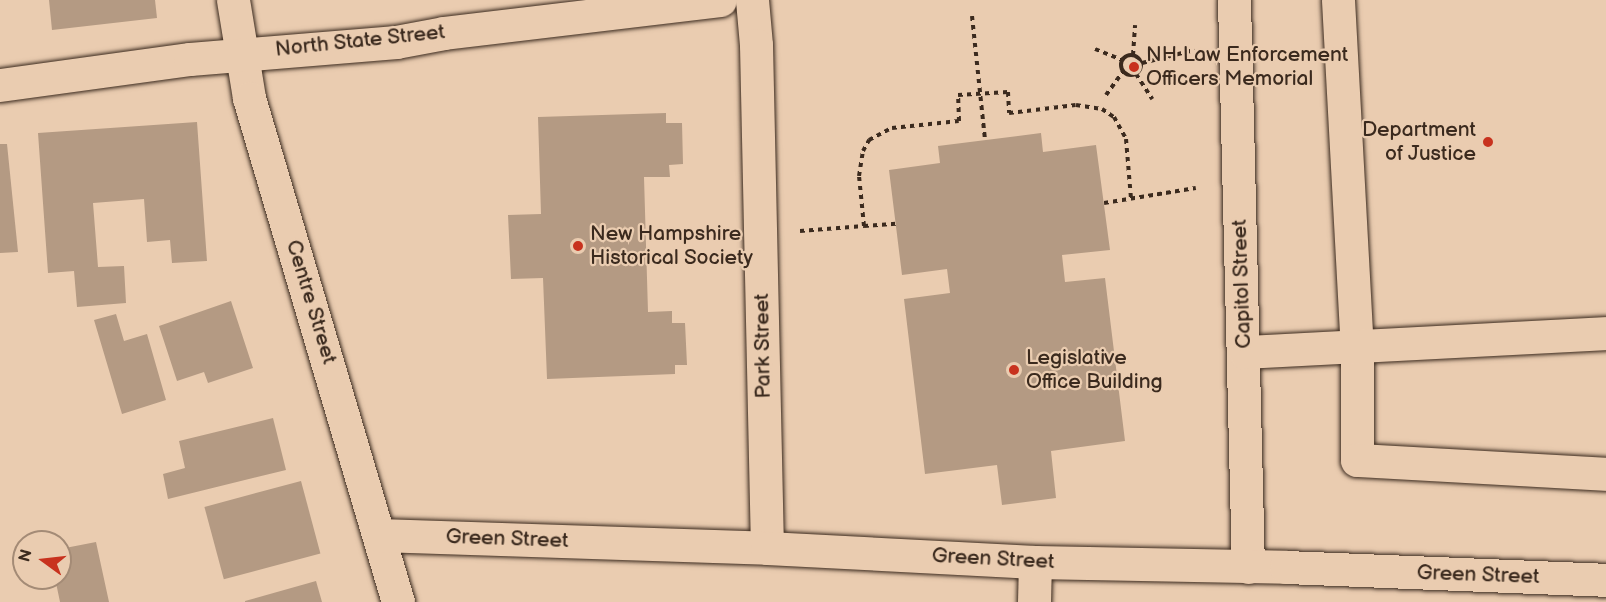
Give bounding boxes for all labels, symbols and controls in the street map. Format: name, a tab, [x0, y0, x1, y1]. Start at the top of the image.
street label: North State Street	[274, 20, 446, 62]
place label: NH Law Enforcement Officers Memorial	[1146, 42, 1348, 92]
marker: NH Law Enforcement Officers Memorial	[1127, 60, 1141, 74]
place label: Department of Justice	[1362, 117, 1476, 167]
marker: Department of Justice	[1481, 135, 1495, 149]
street label: Capitol Street	[1227, 219, 1257, 349]
place label: New Hampshire Historical Society	[590, 221, 753, 271]
street label: Centre Street	[280, 237, 342, 367]
marker: New Hampshire Historical Society	[571, 239, 585, 253]
street label: Park Street	[749, 293, 777, 399]
place label: Legislative Office Building	[1026, 345, 1163, 395]
marker: Legislative Office Building	[1007, 363, 1021, 377]
street label: Green Street	[445, 524, 569, 554]
north arrow	[12, 530, 72, 590]
street label: Green Street	[931, 543, 1055, 575]
text: N	[15, 547, 37, 564]
street label: Green Street	[1416, 560, 1540, 590]

